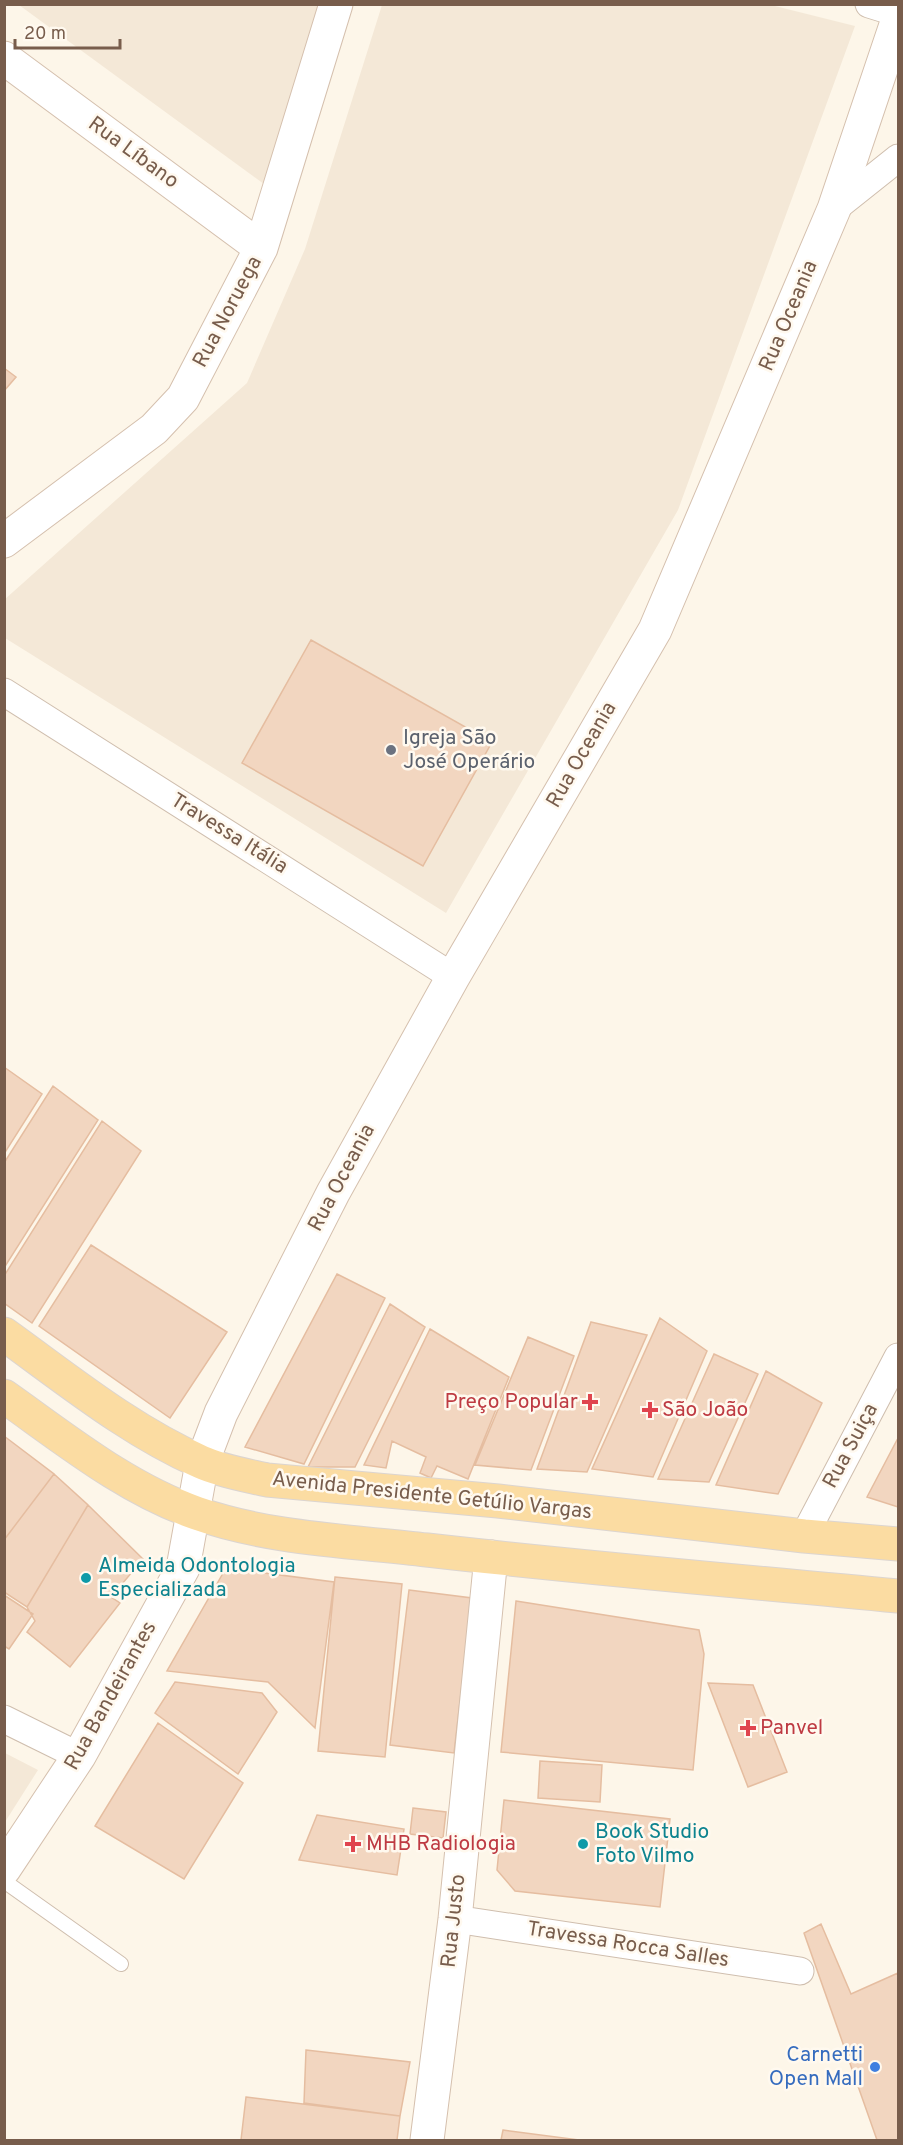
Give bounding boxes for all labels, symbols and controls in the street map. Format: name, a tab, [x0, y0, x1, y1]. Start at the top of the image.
scale bar	[15, 12, 120, 50]
text: 20 m	[24, 23, 66, 46]
street label: Rua Líbano	[82, 111, 184, 195]
street label: Rua Noruega	[187, 252, 269, 372]
street label: Rua Oceania	[753, 256, 825, 376]
street label: Rua Oceania	[541, 697, 623, 813]
place label: Igreja São José Operário	[403, 725, 535, 776]
marker: Igreja São José Operário	[384, 743, 398, 757]
street label: Travessa Itália	[165, 787, 293, 881]
street label: Rua Oceania	[302, 1120, 382, 1236]
place label: Preço Popular	[445, 1389, 578, 1416]
marker: Preço Popular	[583, 1395, 597, 1409]
place label: São João	[662, 1397, 748, 1424]
street label: Rua Suiça	[817, 1399, 885, 1493]
marker: São João	[643, 1403, 657, 1417]
street label: Avenida Presidente Getúlio Vargas	[271, 1466, 593, 1526]
place label: Almeida Odontologia Especializada	[98, 1553, 296, 1604]
marker: Almeida Odontologia Especializada	[79, 1571, 93, 1585]
street label: Rua Bandeirantes	[59, 1617, 163, 1775]
place label: Panvel	[760, 1715, 823, 1742]
marker: Panvel	[741, 1721, 755, 1735]
place label: Book Studio Foto Vilmo	[595, 1819, 709, 1870]
place label: MHB Radiologia	[366, 1831, 516, 1858]
marker: MHB Radiologia	[344, 1835, 362, 1853]
marker: Book Studio Foto Vilmo	[576, 1837, 590, 1851]
street label: Rua Justo	[436, 1873, 472, 1969]
street label: Travessa Rocca Salles	[525, 1916, 731, 1974]
place label: Carnetti Open Mall	[769, 2042, 863, 2093]
marker: Carnetti Open Mall	[868, 2060, 882, 2074]

